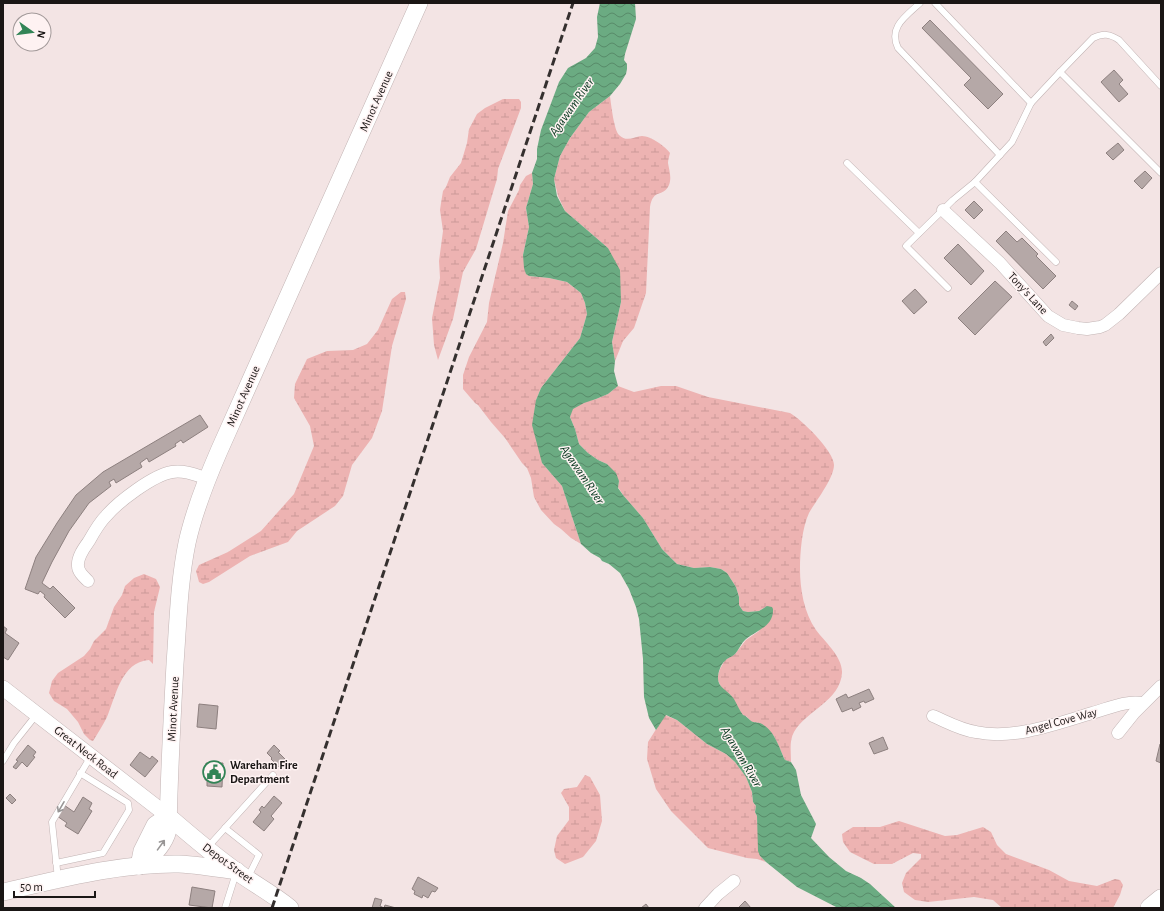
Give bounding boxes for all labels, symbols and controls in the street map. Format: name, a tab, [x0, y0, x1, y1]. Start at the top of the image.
north arrow	[12, 12, 52, 52]
text: N	[35, 29, 47, 39]
street label: Minot Avenue	[357, 69, 395, 133]
water label: Agawam River	[547, 75, 597, 139]
street label: Tony's Lane	[1005, 270, 1050, 317]
street label: Minot Avenue	[224, 364, 262, 428]
water label: Agawam River	[557, 442, 607, 507]
street label: Minot Avenue	[165, 676, 181, 742]
street label: Angel Cove Way	[1024, 706, 1099, 737]
street label: Great Neck Road	[52, 724, 120, 780]
water label: Agawam River	[717, 724, 764, 790]
public building icon: Wareham Fire Department	[201, 759, 227, 785]
place label: Wareham Fire Department	[230, 759, 298, 785]
one-way arrow	[56, 800, 64, 812]
one-way arrow	[157, 839, 165, 850]
street label: Depot Street	[200, 841, 256, 885]
scale bar	[14, 873, 95, 899]
text: 50 m	[20, 881, 43, 893]

